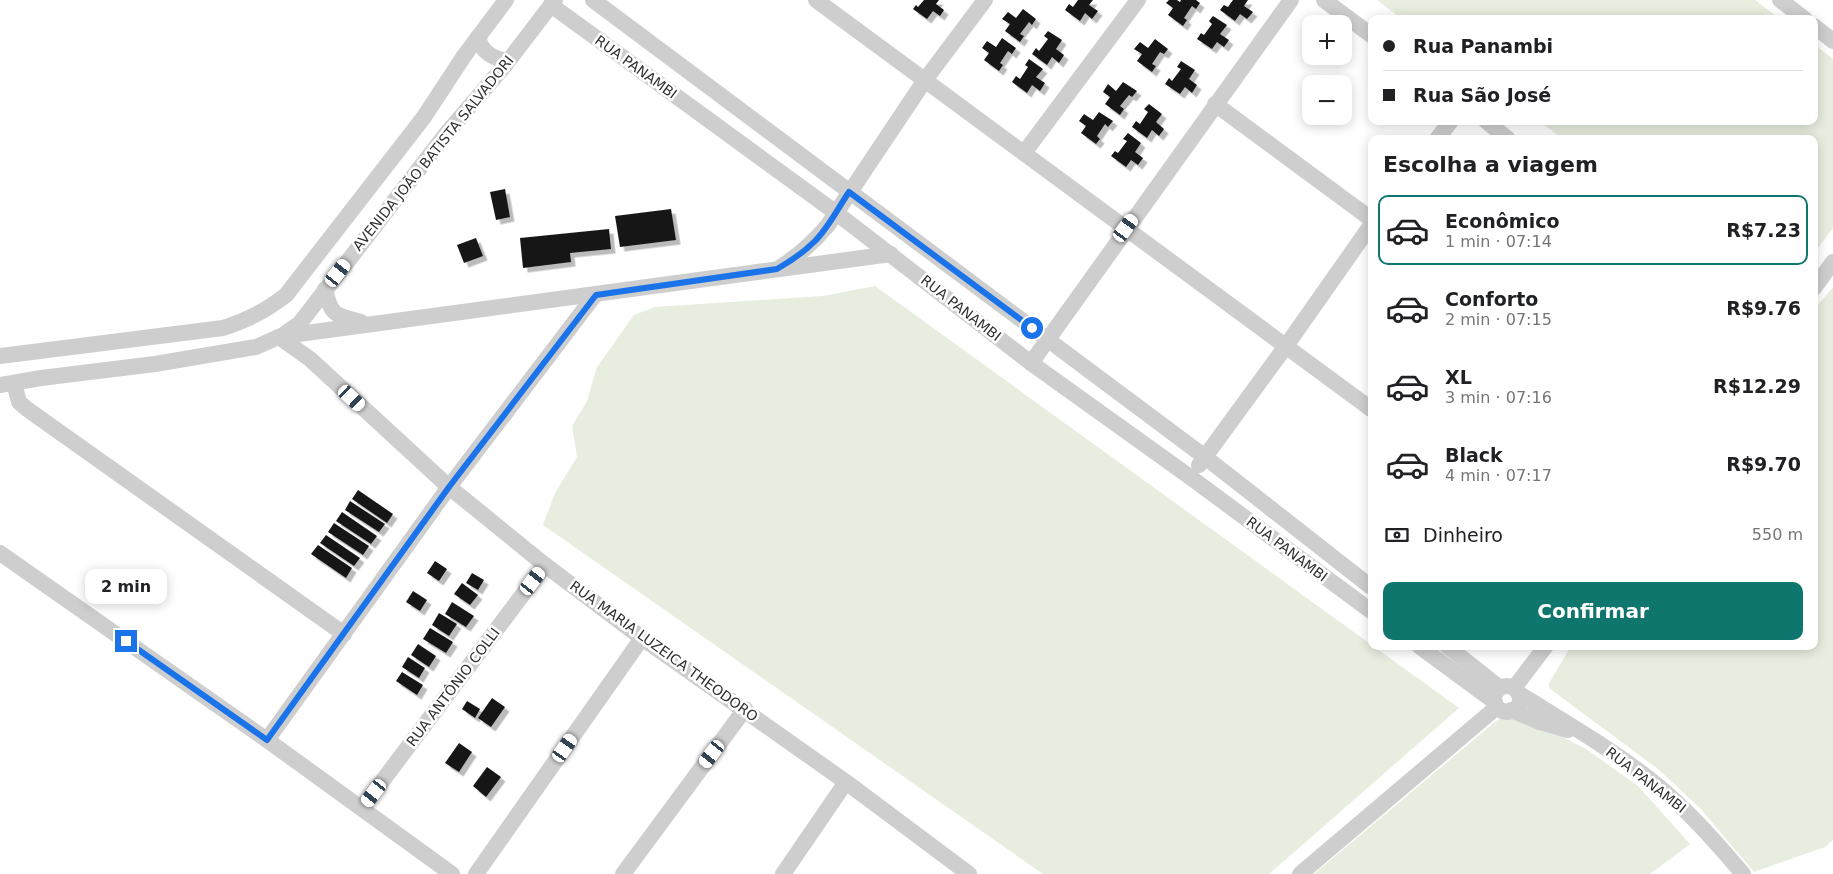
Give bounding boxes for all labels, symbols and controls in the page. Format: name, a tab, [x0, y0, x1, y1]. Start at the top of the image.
map controls	[1302, 15, 1352, 125]
button: +	[1302, 15, 1352, 65]
street label: RUA PANAMBI	[592, 32, 680, 102]
text: Rua Panambi	[1413, 35, 1553, 57]
street label: AVENIDA JOÃO BATISTA SALVADORI	[349, 52, 517, 254]
button: −	[1302, 75, 1352, 125]
text: Rua São José	[1413, 84, 1551, 106]
text: Escolha a viagem	[1383, 152, 1598, 177]
icon: car	[1385, 208, 1430, 253]
text: Econômico	[1445, 210, 1560, 232]
car	[1111, 211, 1140, 245]
text: R$7.23	[1726, 219, 1801, 241]
text: 1 min · 07:14	[1445, 232, 1552, 251]
car	[322, 257, 353, 289]
street label: RUA PANAMBI	[918, 272, 1004, 344]
icon: car	[1385, 286, 1430, 331]
text: Conforto	[1445, 288, 1538, 310]
text: R$9.76	[1726, 297, 1801, 319]
text: 2 min · 07:15	[1445, 310, 1552, 329]
route start	[1021, 317, 1043, 339]
icon: car	[1385, 364, 1430, 409]
text: XL	[1445, 366, 1472, 388]
text: R$12.29	[1713, 375, 1801, 397]
car	[335, 382, 368, 414]
text: 3 min · 07:16	[1445, 388, 1552, 407]
icon: car	[1385, 442, 1430, 487]
text: Black	[1445, 444, 1503, 466]
text: R$9.70	[1726, 453, 1801, 475]
text: 4 min · 07:17	[1445, 466, 1552, 485]
street label: RUA PANAMBI	[1243, 513, 1331, 585]
icon: cash	[1383, 521, 1411, 549]
text: Dinheiro	[1423, 524, 1503, 546]
text: 550 m	[1752, 525, 1803, 544]
car	[517, 565, 548, 597]
callout: 2 min	[85, 568, 167, 604]
text: 2 min	[101, 577, 151, 596]
street label: RUA MARIA LUZEICA THEODORO	[567, 577, 761, 725]
button: Confirmar	[1383, 582, 1803, 640]
street label: RUA ANTÔNIO COLLI	[402, 624, 503, 749]
route end	[115, 630, 137, 652]
car	[550, 731, 579, 765]
car	[696, 738, 727, 770]
street label: RUA PANAMBI	[1603, 744, 1689, 816]
car	[358, 777, 389, 809]

